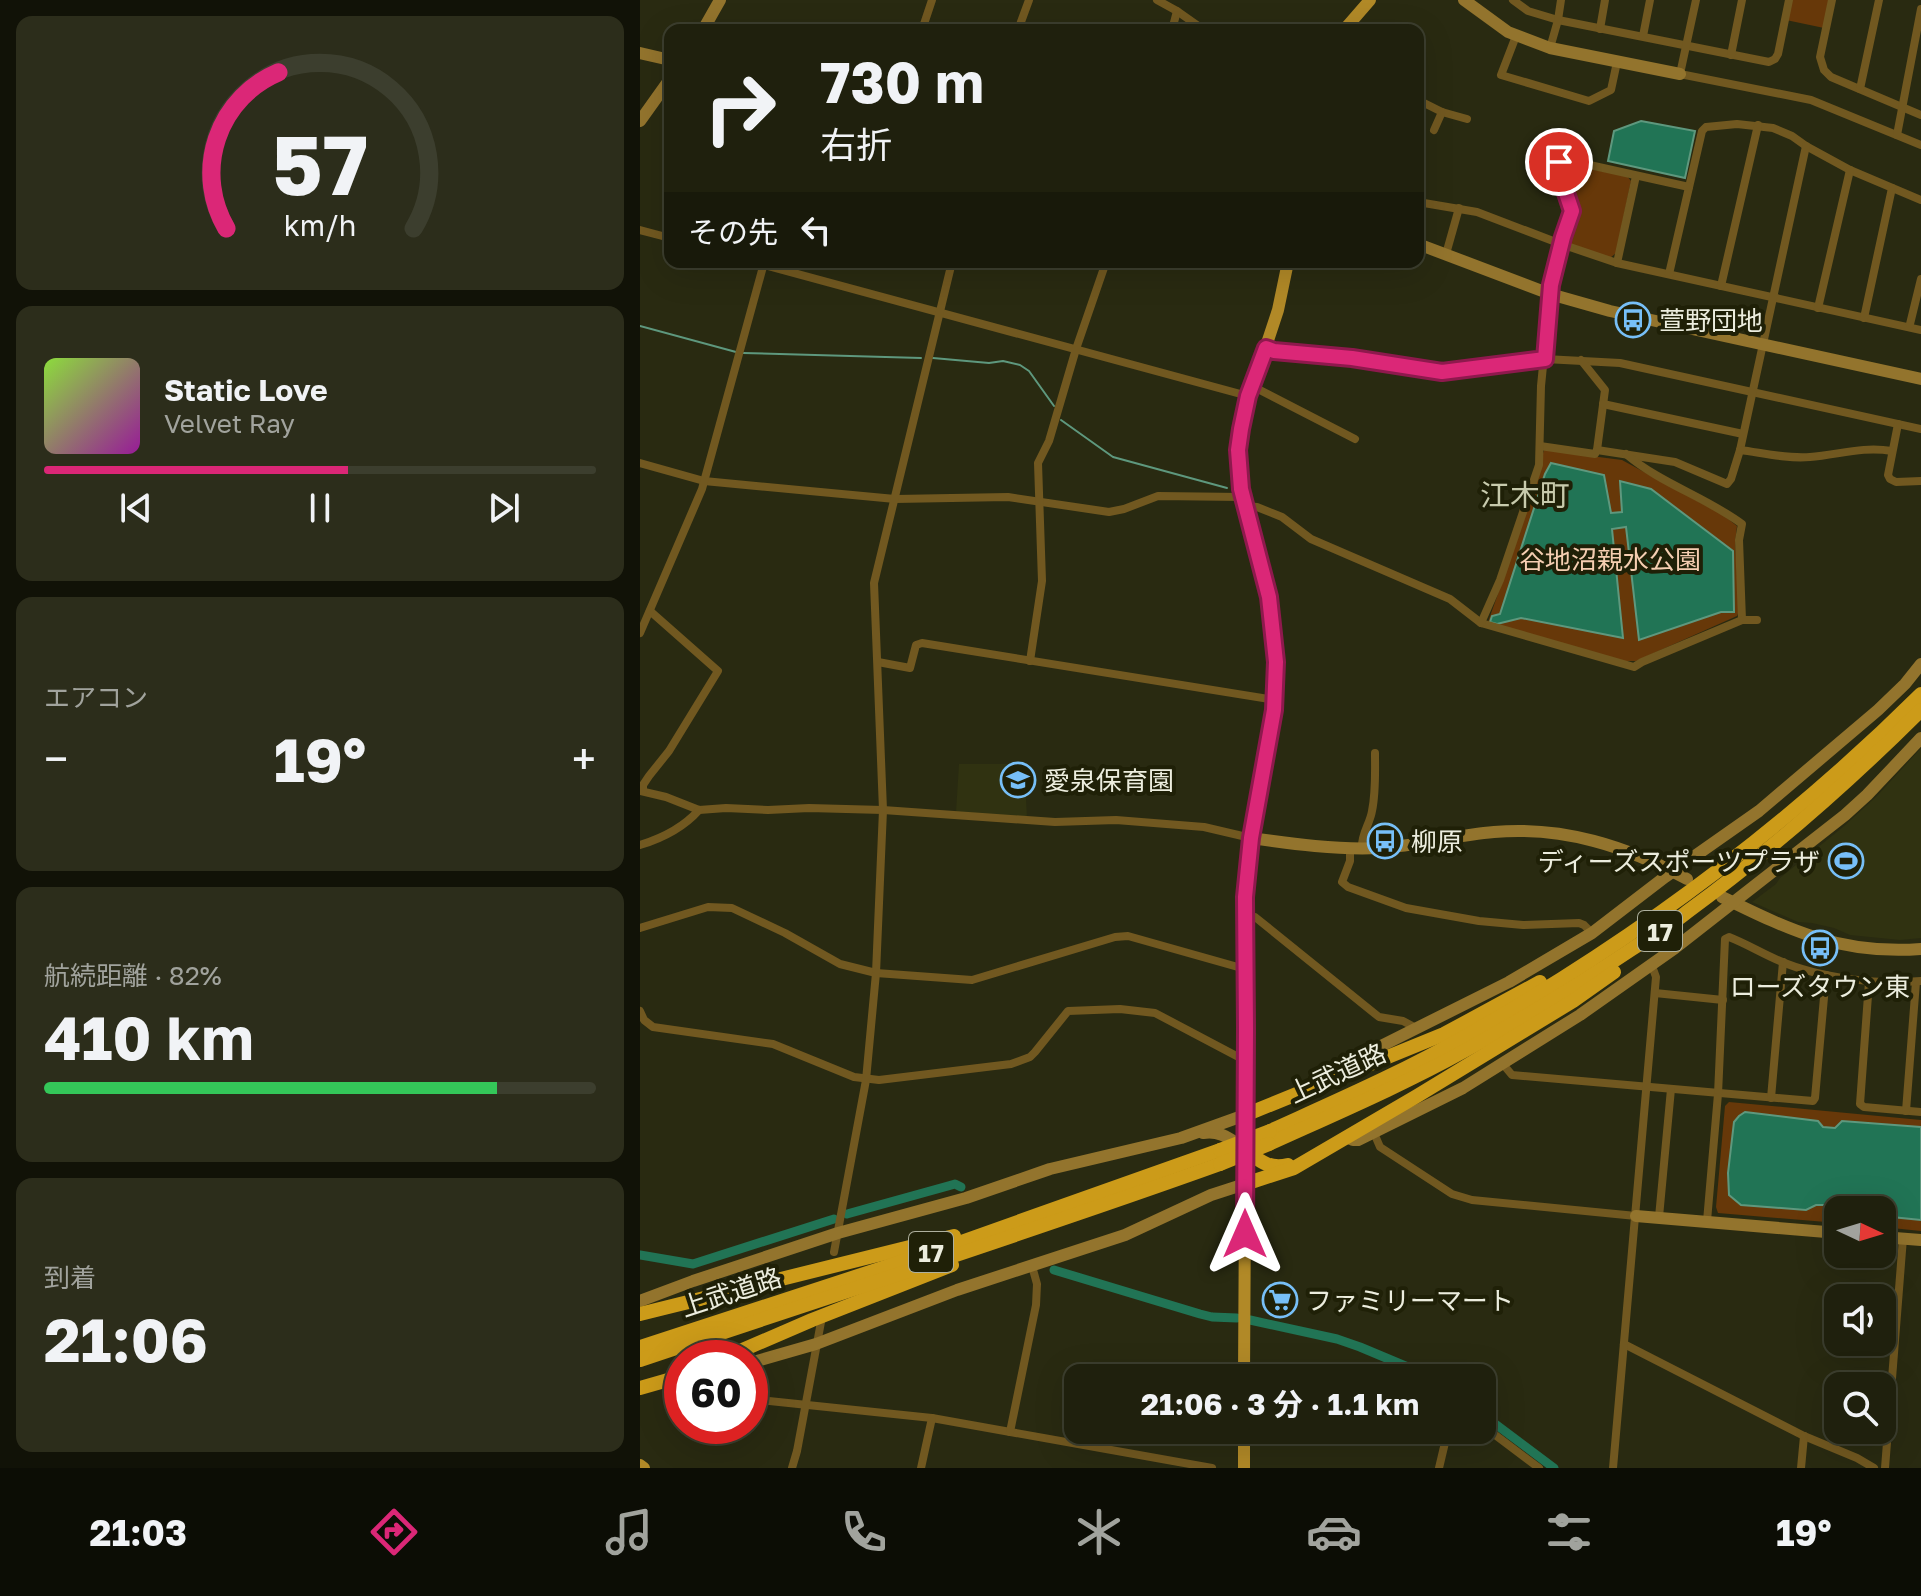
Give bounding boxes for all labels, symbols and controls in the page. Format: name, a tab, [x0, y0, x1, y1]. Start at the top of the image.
text: 730 m	[820, 48, 984, 115]
icon: right	[688, 56, 792, 160]
text: 57	[272, 113, 368, 213]
text: 右折	[820, 123, 892, 166]
pin	[1525, 128, 1593, 196]
icon: arrive	[1537, 140, 1581, 184]
text: km/h	[284, 208, 356, 242]
icon: left	[794, 208, 838, 252]
text: その先	[688, 214, 778, 250]
bus stop icon: 萱野団地	[1614, 301, 1652, 339]
place label: 萱野団地	[1659, 305, 1763, 336]
text: Static Love	[164, 372, 328, 408]
text: Velvet Ray	[164, 408, 295, 439]
district label: 江木町	[1480, 477, 1570, 513]
icon: previous	[114, 486, 158, 530]
icon: pause	[298, 486, 342, 530]
icon: next	[482, 486, 526, 530]
park label: 谷地沼親水公園	[1519, 544, 1701, 575]
text: エアコン	[44, 682, 148, 713]
text: 19°	[274, 723, 366, 795]
text: −	[44, 732, 68, 785]
text: +	[572, 732, 596, 785]
school or university icon: 愛泉保育園	[999, 761, 1037, 799]
place label: 愛泉保育園	[1044, 765, 1174, 796]
bus stop icon: 柳原	[1366, 822, 1404, 860]
place label: 柳原	[1411, 826, 1463, 857]
sports icon: ディーズスポーツプラザ	[1827, 842, 1865, 880]
place label: ディーズスポーツプラザ	[1538, 846, 1820, 877]
road number: 17	[1638, 911, 1682, 951]
bus stop icon: ローズタウン東	[1801, 929, 1839, 967]
text: 航続距離 · 82%	[44, 960, 222, 991]
place label: ローズタウン東	[1730, 971, 1910, 1002]
text: 410 km	[44, 1001, 254, 1073]
street label: 上武道路	[1283, 1037, 1391, 1109]
position arrow	[1203, 1192, 1287, 1276]
north arrow	[1824, 1196, 1896, 1268]
map controls	[1824, 1196, 1896, 1444]
road number: 17	[909, 1232, 953, 1272]
street label: 上武道路	[677, 1261, 785, 1323]
text: 到着	[44, 1262, 96, 1293]
supermarket icon: ファミリーマート	[1261, 1281, 1299, 1319]
button: sound	[1824, 1284, 1896, 1356]
place label: ファミリーマート	[1306, 1285, 1514, 1316]
text: 21:06	[44, 1303, 208, 1375]
speed limit sign: 60	[664, 1340, 768, 1444]
button: search	[1824, 1372, 1896, 1444]
text: 21:06 · 3 分 · 1.1 km	[1141, 1386, 1419, 1422]
icon: directions	[366, 1504, 422, 1560]
icon: music	[601, 1504, 657, 1560]
icon: phone	[836, 1504, 892, 1560]
icon: climate	[1071, 1504, 1127, 1560]
icon: car	[1306, 1504, 1362, 1560]
icon: filters	[1541, 1504, 1597, 1560]
text: 21:03	[90, 1511, 187, 1554]
text: 19°	[1776, 1511, 1831, 1554]

